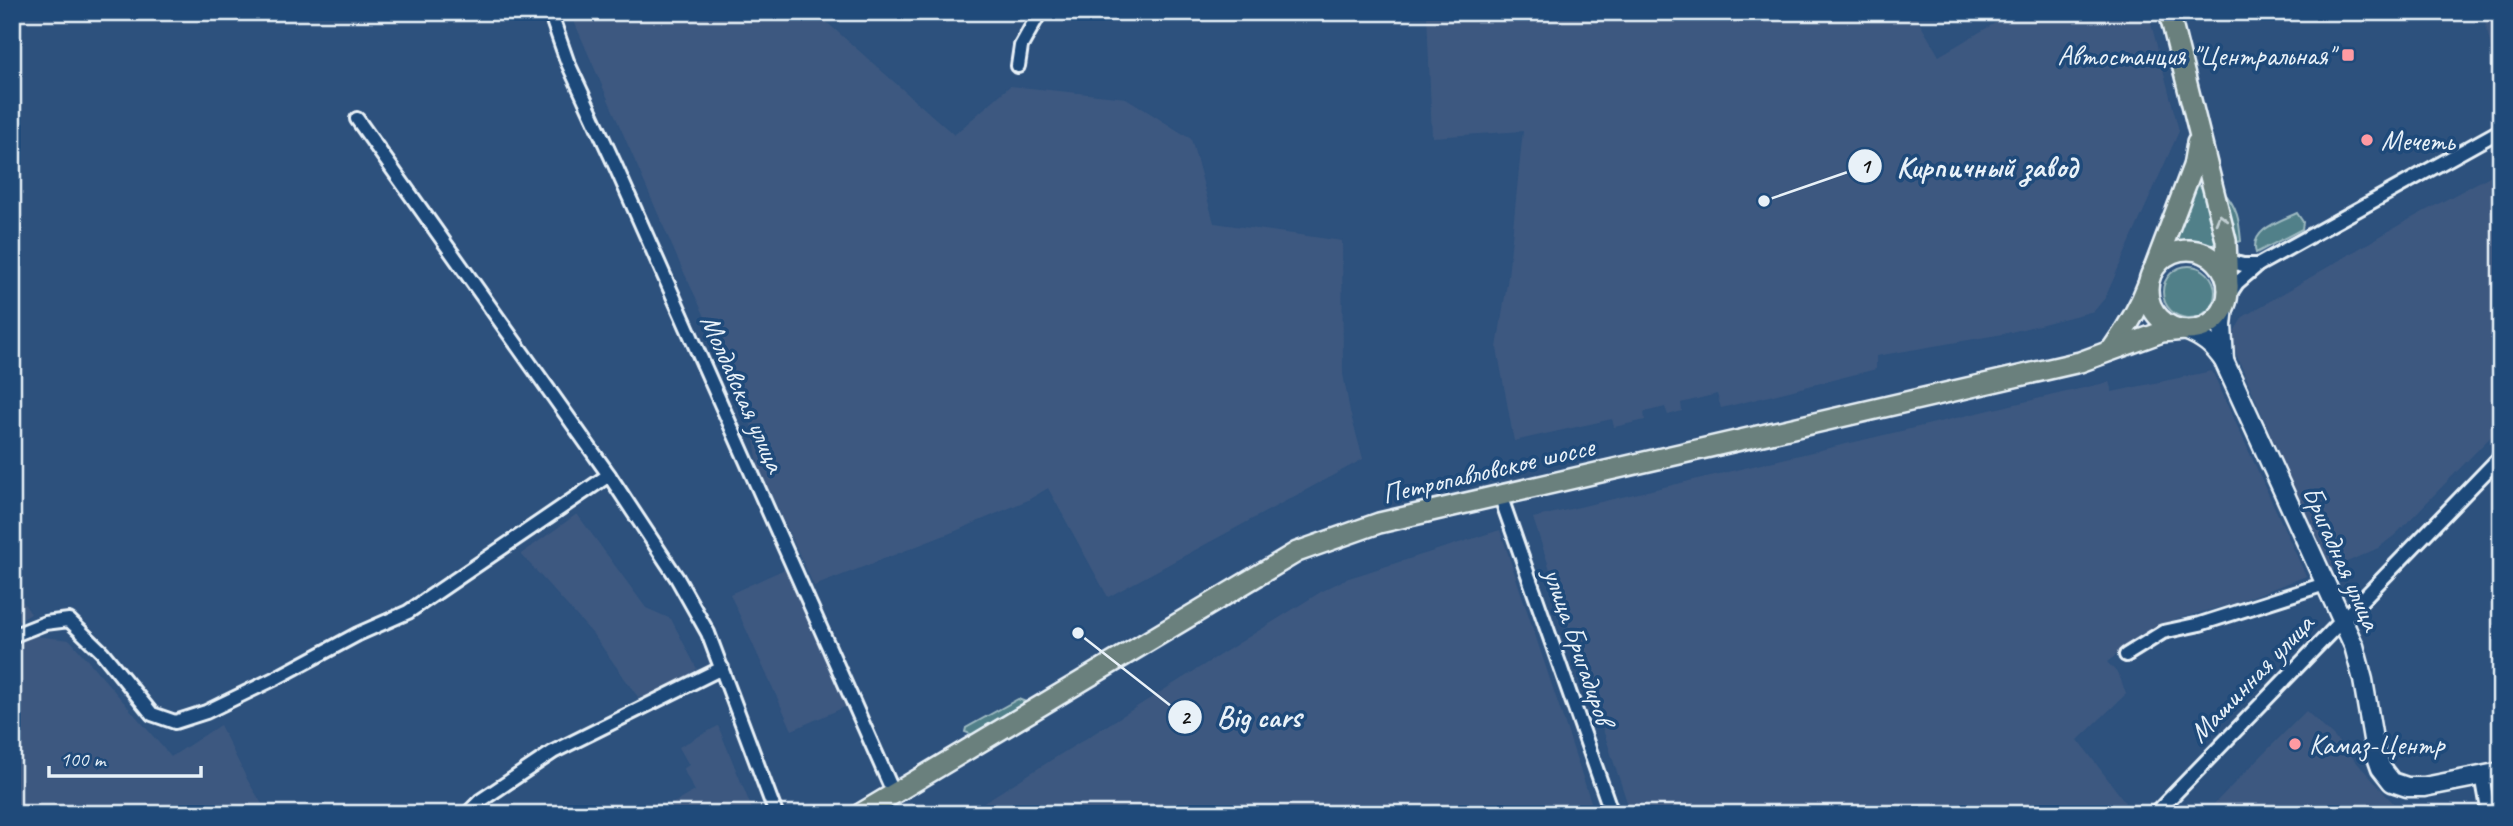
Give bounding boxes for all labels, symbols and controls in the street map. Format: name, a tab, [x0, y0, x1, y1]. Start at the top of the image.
place label: Автостанция "Центральная"	[2057, 38, 2339, 73]
marker: Автостанция "Центральная"	[2340, 47, 2356, 63]
place label: Мечеть	[2381, 123, 2457, 158]
marker: Мечеть	[2359, 132, 2375, 148]
callout: Кирпичный завод	[1847, 141, 2091, 192]
text: Кирпичный завод	[1897, 148, 2080, 187]
text: 1	[1860, 153, 1872, 179]
one-way arrow	[2214, 214, 2229, 226]
street label: Молдавская улица	[693, 309, 794, 479]
street label: Петропавловское шоссе	[1379, 428, 1599, 511]
street label: Бригадная улица	[2295, 480, 2390, 637]
street label: улица Бригадиров	[1535, 562, 1624, 735]
street label: Машинная улица	[2181, 605, 2322, 749]
callout: Big cars	[1167, 691, 1316, 742]
text: Big cars	[1217, 698, 1305, 736]
text: 2	[1180, 704, 1192, 730]
place label: Камаз-Центр	[2309, 727, 2447, 762]
scale bar	[49, 735, 201, 779]
marker: Камаз-Центр	[2287, 736, 2303, 752]
text: 100 m	[60, 746, 107, 772]

